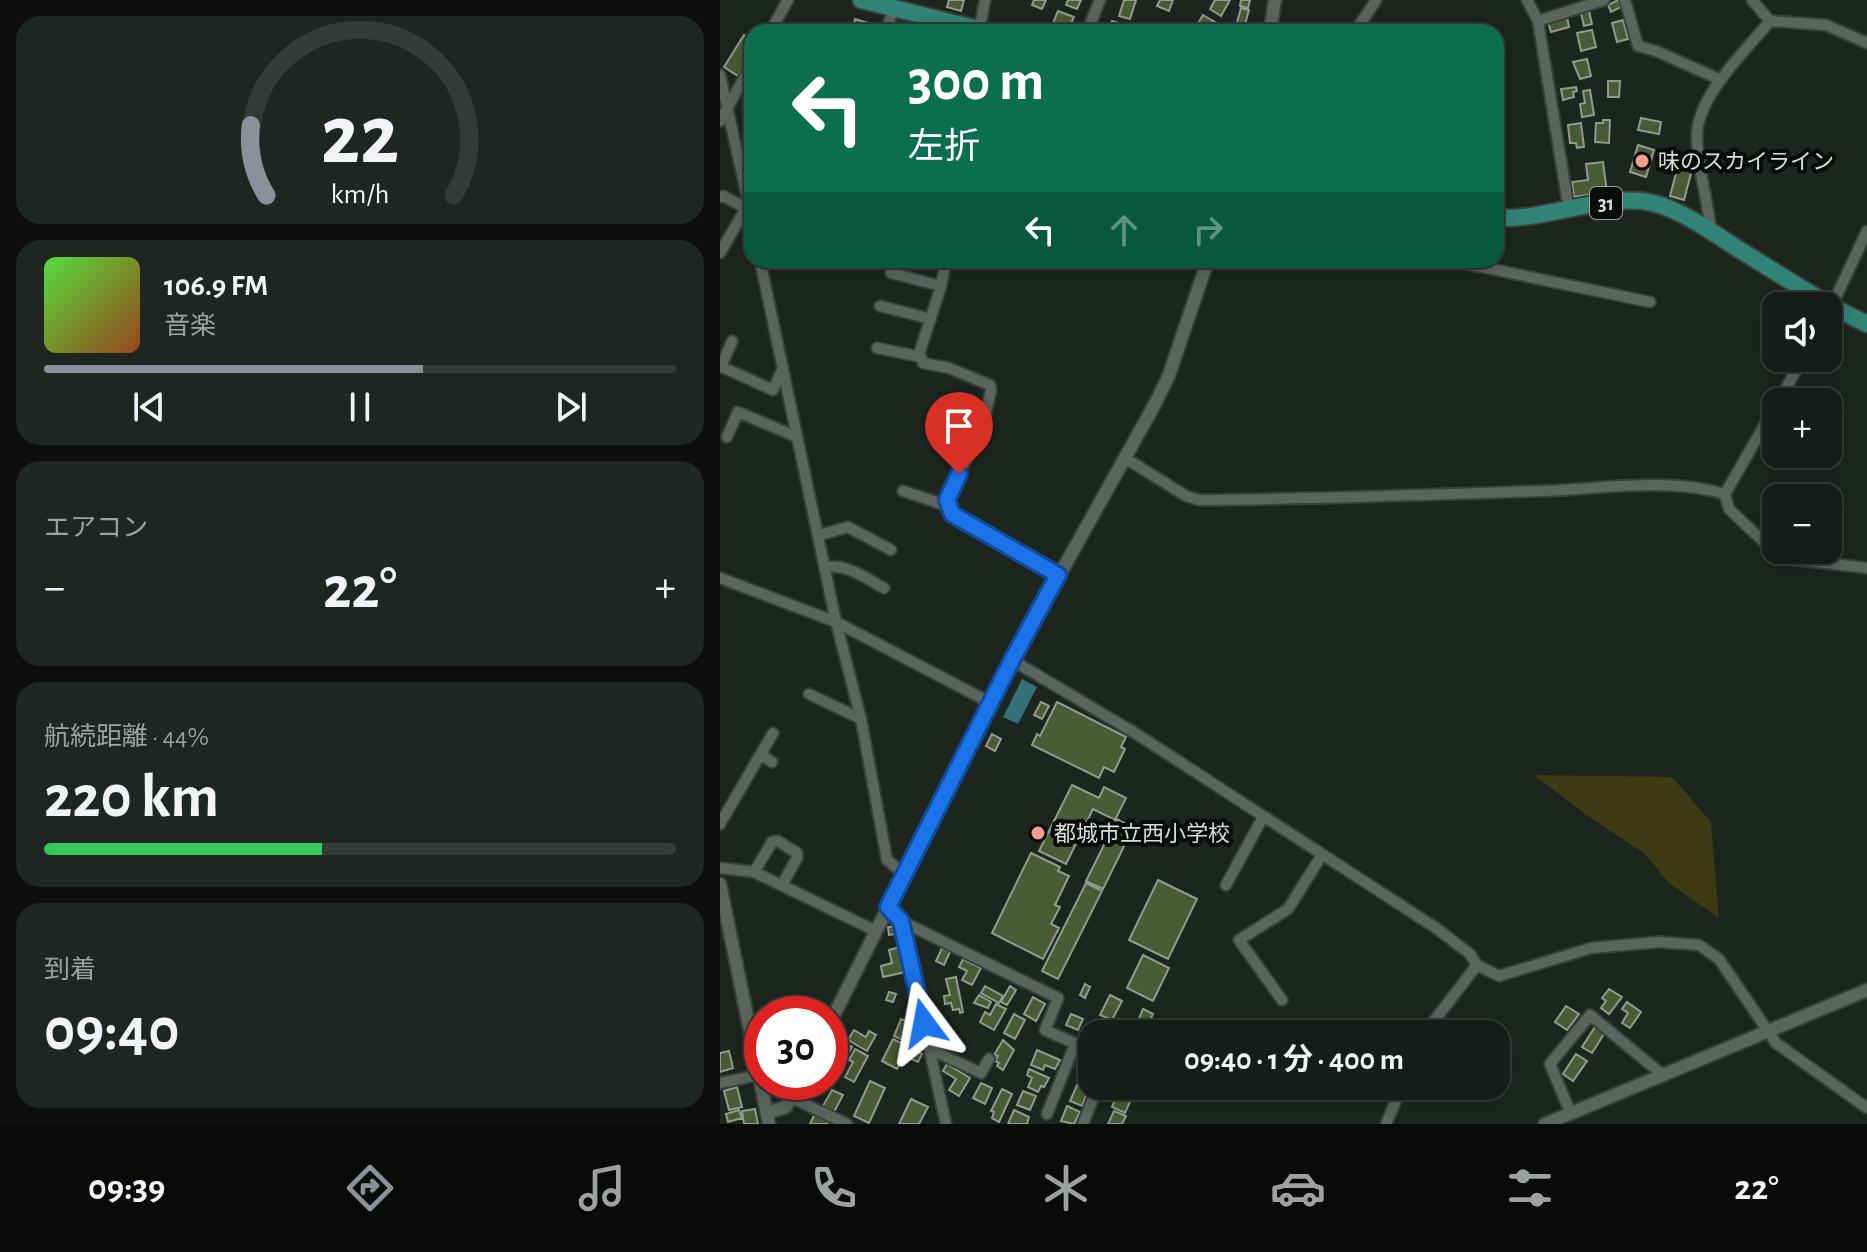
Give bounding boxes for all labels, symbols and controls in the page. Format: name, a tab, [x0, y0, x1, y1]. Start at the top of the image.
text: 300 m	[908, 54, 1044, 110]
icon: left	[776, 56, 880, 160]
text: 22	[321, 95, 399, 179]
text: 左折	[908, 129, 980, 165]
place label: 味のスカイライン	[1658, 150, 1834, 173]
marker: 味のスカイライン	[1633, 152, 1651, 170]
text: km/h	[331, 180, 389, 209]
road number: 31	[1590, 187, 1622, 219]
icon: left	[1018, 208, 1062, 252]
icon: ahead	[1102, 208, 1146, 252]
icon: right	[1186, 208, 1230, 252]
text: 106.9 FM	[164, 271, 268, 301]
map controls	[1762, 292, 1842, 564]
button: sound	[1762, 292, 1842, 372]
text: 音楽	[164, 313, 216, 339]
icon: previous	[127, 385, 171, 429]
icon: pause	[338, 385, 382, 429]
icon: next	[549, 385, 593, 429]
button: +	[1762, 388, 1842, 468]
pin	[925, 392, 993, 474]
icon: arrive	[937, 404, 981, 448]
button: −	[1762, 484, 1842, 564]
text: エアコン	[44, 515, 148, 541]
text: 22°	[323, 559, 397, 619]
text: −	[44, 566, 65, 610]
text: +	[655, 566, 676, 610]
text: 航続距離 · 44%	[44, 724, 209, 750]
text: 220 km	[44, 768, 219, 828]
place label: 都城市立西小学校	[1054, 822, 1230, 845]
marker: 都城市立西小学校	[1029, 824, 1047, 842]
text: 到着	[44, 957, 96, 983]
position arrow	[882, 981, 966, 1065]
speed limit sign: 30	[744, 996, 848, 1100]
text: 09:40	[44, 1001, 179, 1061]
text: 09:40 · 1 分 · 400 m	[1184, 1045, 1404, 1075]
icon: directions	[342, 1160, 398, 1216]
icon: music	[574, 1160, 630, 1216]
icon: phone	[806, 1160, 862, 1216]
icon: climate	[1038, 1160, 1094, 1216]
icon: car	[1270, 1160, 1326, 1216]
icon: filters	[1502, 1160, 1558, 1216]
text: 09:39	[88, 1170, 165, 1206]
text: 22°	[1734, 1170, 1779, 1206]

